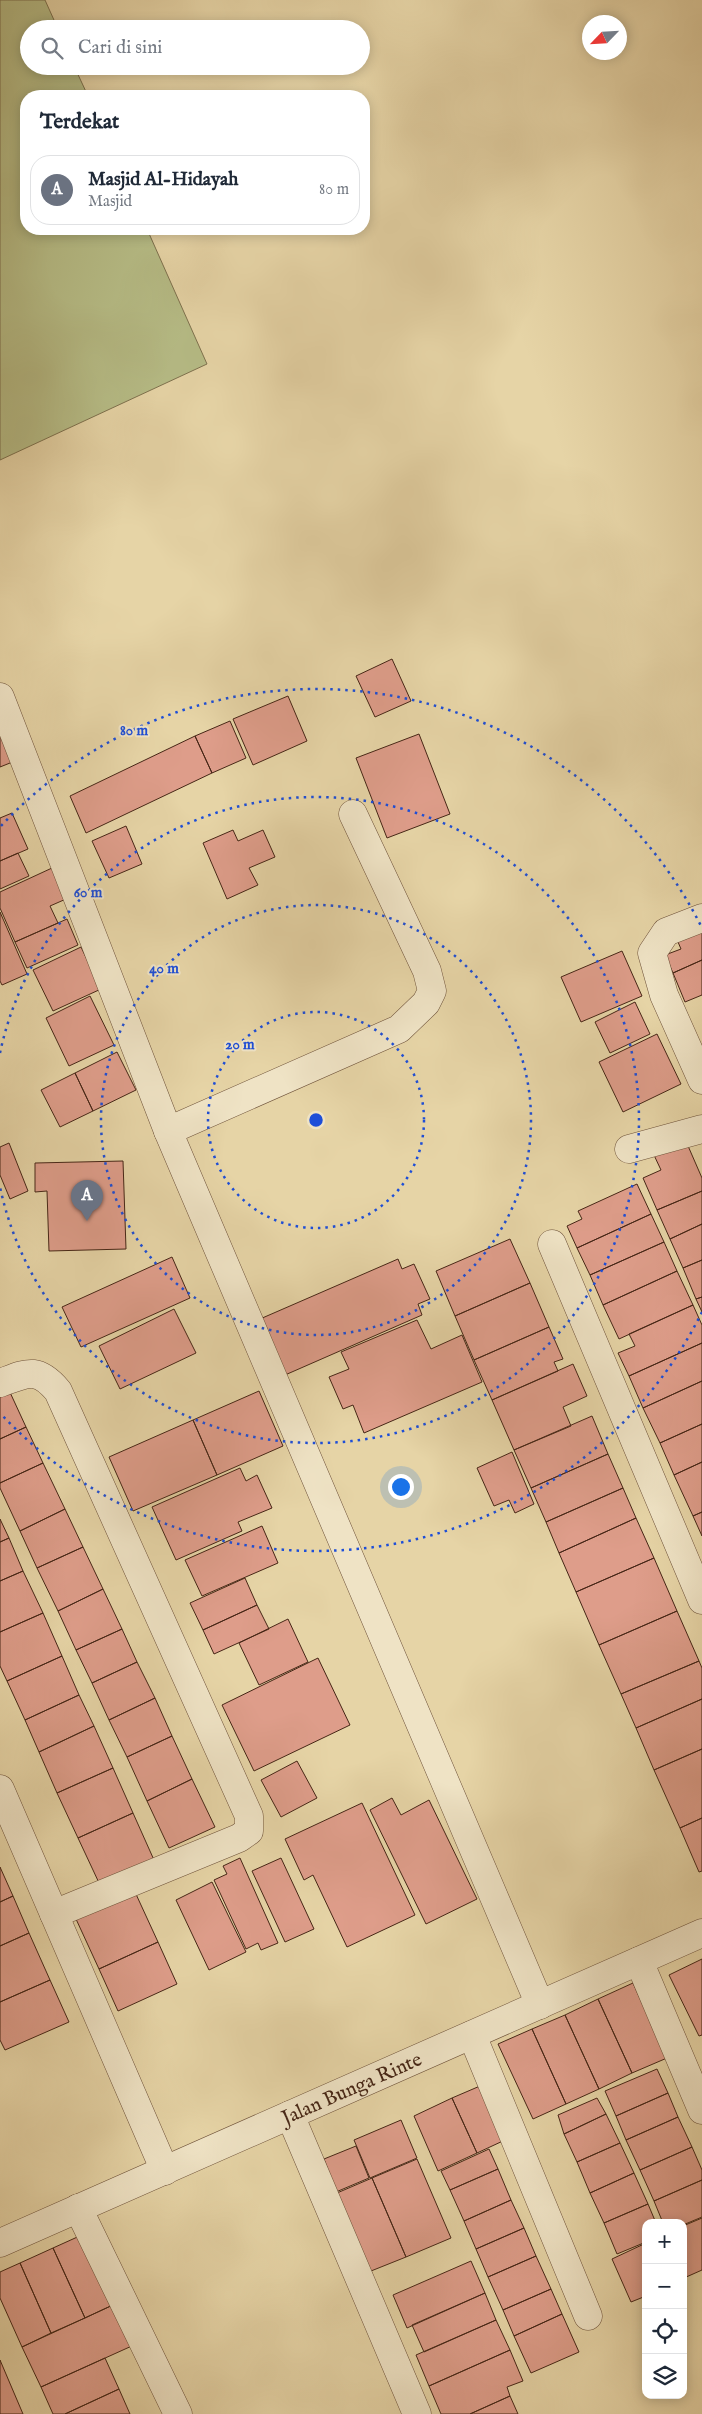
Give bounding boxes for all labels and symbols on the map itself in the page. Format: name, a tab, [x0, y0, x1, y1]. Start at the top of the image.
north arrow	[582, 15, 627, 60]
text: 80 m	[120, 721, 148, 740]
text: 60 m	[74, 883, 103, 902]
text: 40 m	[149, 959, 179, 978]
text: 20 m	[225, 1035, 255, 1054]
centre of rings	[307, 1111, 325, 1129]
pin: A	[71, 1180, 103, 1221]
your location	[388, 1474, 414, 1500]
street label: Jalan Bunga Rinte	[276, 2047, 426, 2132]

